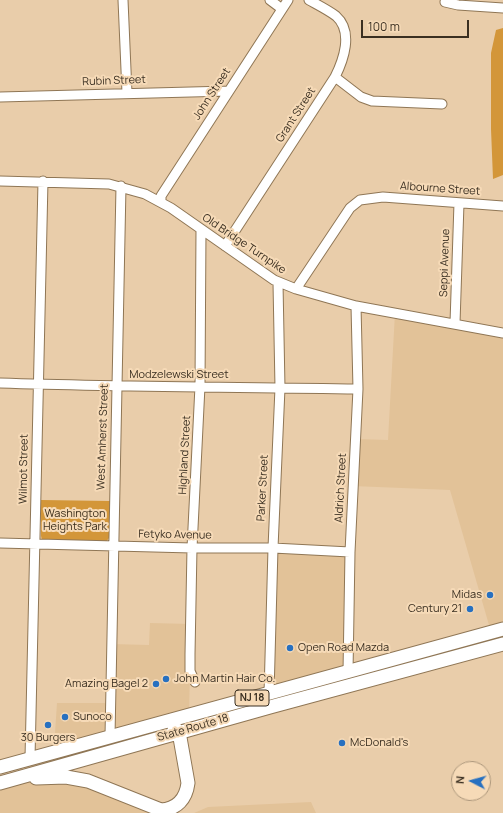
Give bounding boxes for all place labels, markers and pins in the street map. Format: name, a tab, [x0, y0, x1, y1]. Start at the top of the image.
place label: Midas	[452, 588, 482, 602]
marker: Midas	[485, 590, 495, 600]
place label: Century 21	[408, 602, 462, 616]
marker: Century 21	[465, 604, 475, 614]
place label: Open Road Mazda	[298, 641, 389, 655]
marker: Open Road Mazda	[285, 643, 295, 653]
place label: John Martin Hair Co.	[174, 672, 275, 686]
marker: John Martin Hair Co.	[161, 674, 171, 684]
place label: Amazing Bagel 2	[65, 677, 148, 691]
marker: Amazing Bagel 2	[151, 679, 161, 689]
place label: Sunoco	[73, 710, 112, 724]
marker: Sunoco	[60, 712, 70, 722]
marker: 30 Burgers	[43, 720, 53, 730]
place label: 30 Burgers	[21, 731, 75, 745]
place label: McDonald's	[350, 736, 408, 750]
marker: McDonald's	[337, 738, 347, 748]

